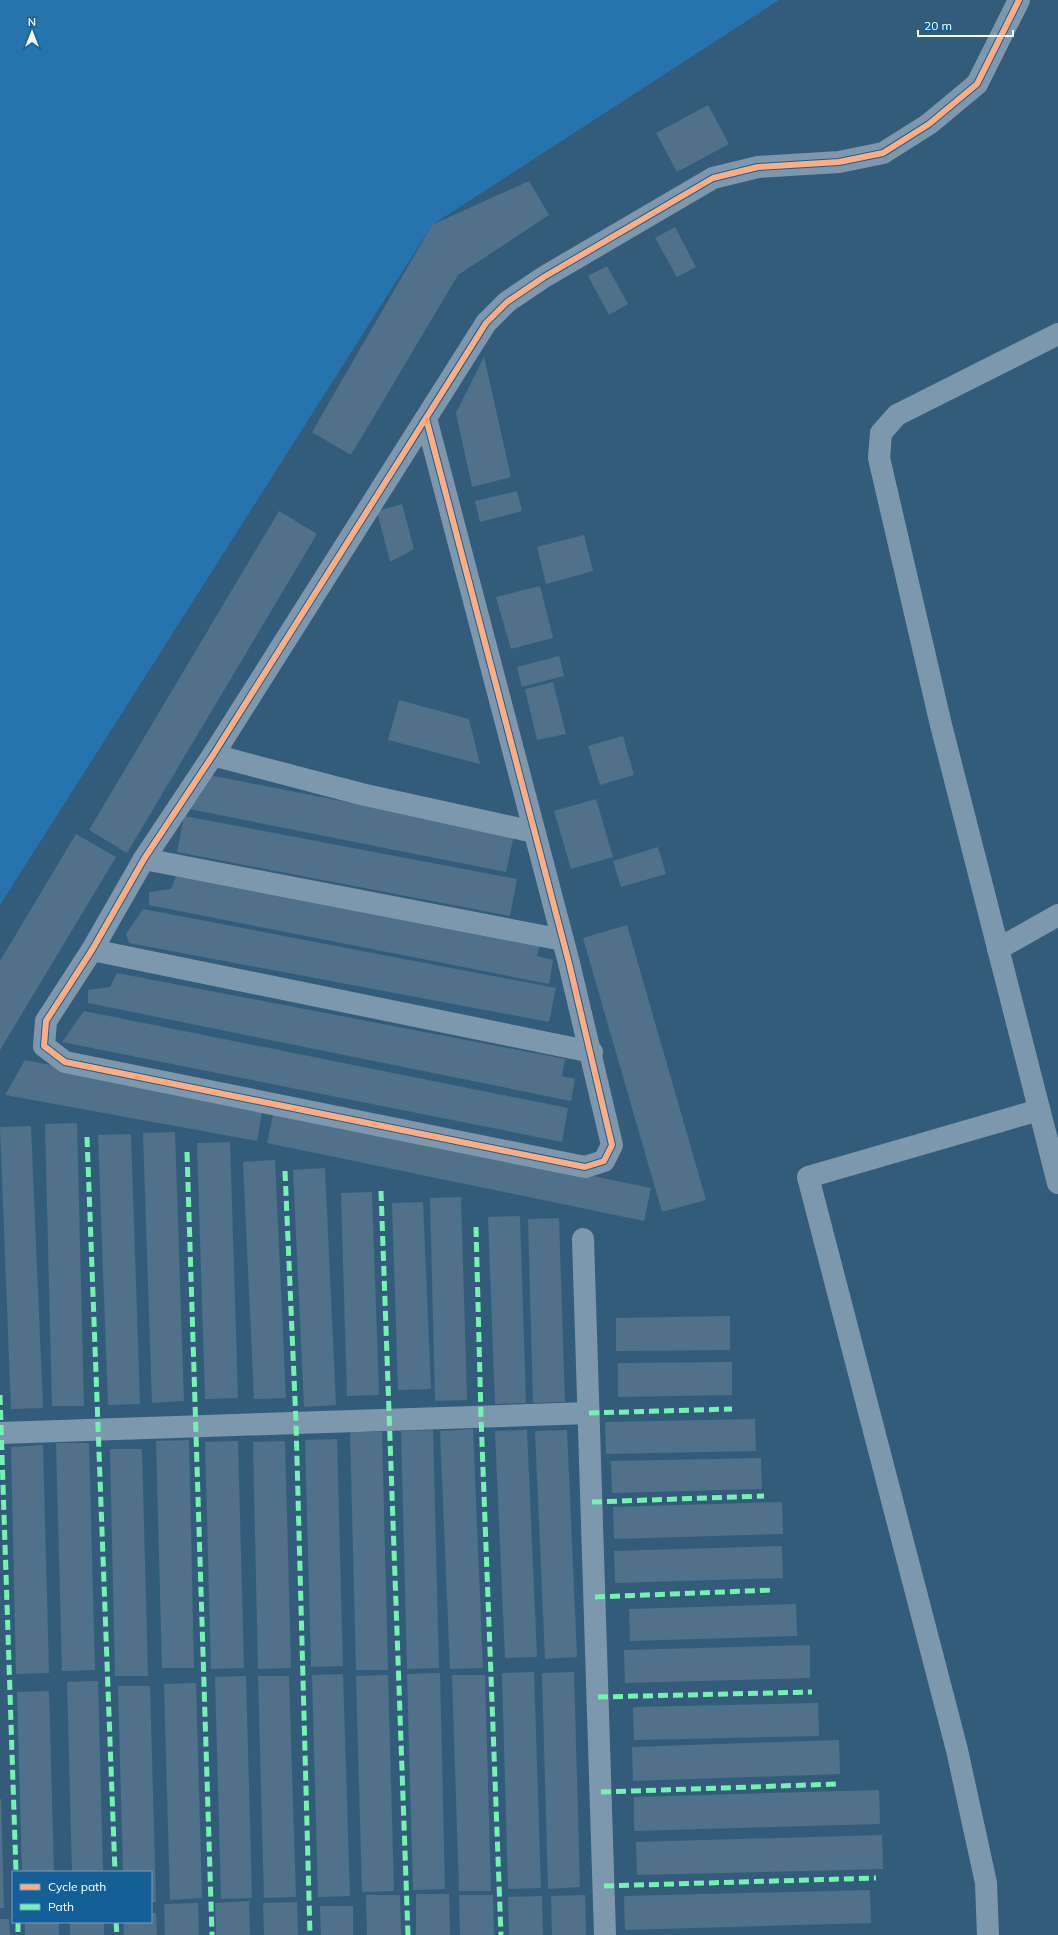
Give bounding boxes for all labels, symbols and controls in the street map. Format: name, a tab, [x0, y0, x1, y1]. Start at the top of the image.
north arrow	[12, 12, 52, 52]
scale bar	[918, 12, 1013, 38]
text: N	[28, 15, 36, 29]
text: 20 m	[924, 18, 952, 33]
legend	[12, 1871, 152, 1923]
text: Cycle path	[48, 1879, 106, 1894]
text: Path	[48, 1899, 74, 1914]

